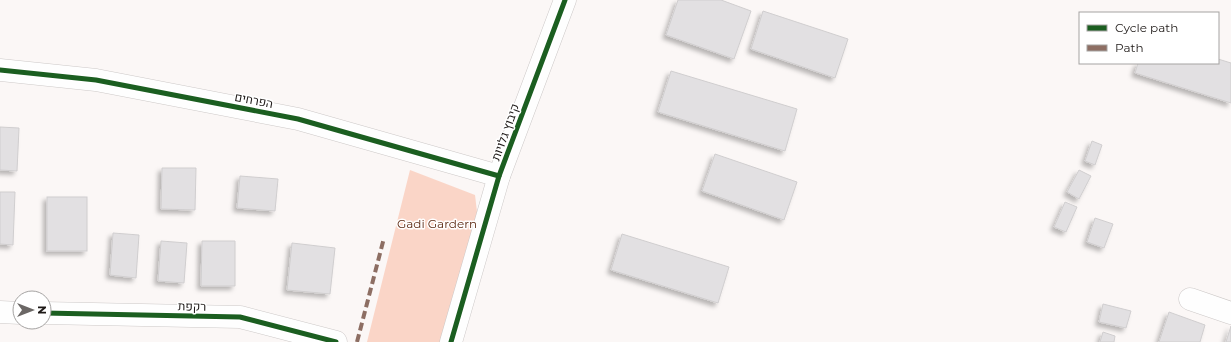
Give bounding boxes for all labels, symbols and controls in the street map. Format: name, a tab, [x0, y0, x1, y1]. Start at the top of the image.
legend	[1079, 12, 1219, 64]
text: Cycle path	[1115, 20, 1178, 35]
text: Path	[1115, 40, 1144, 55]
street label: הפרחים	[233, 89, 275, 111]
street label: קיבוץ גלויות	[488, 101, 522, 163]
park label: Gadi Gardern	[397, 216, 477, 231]
north arrow	[12, 290, 52, 330]
street label: רקפת	[178, 298, 206, 314]
text: N	[35, 306, 49, 314]

